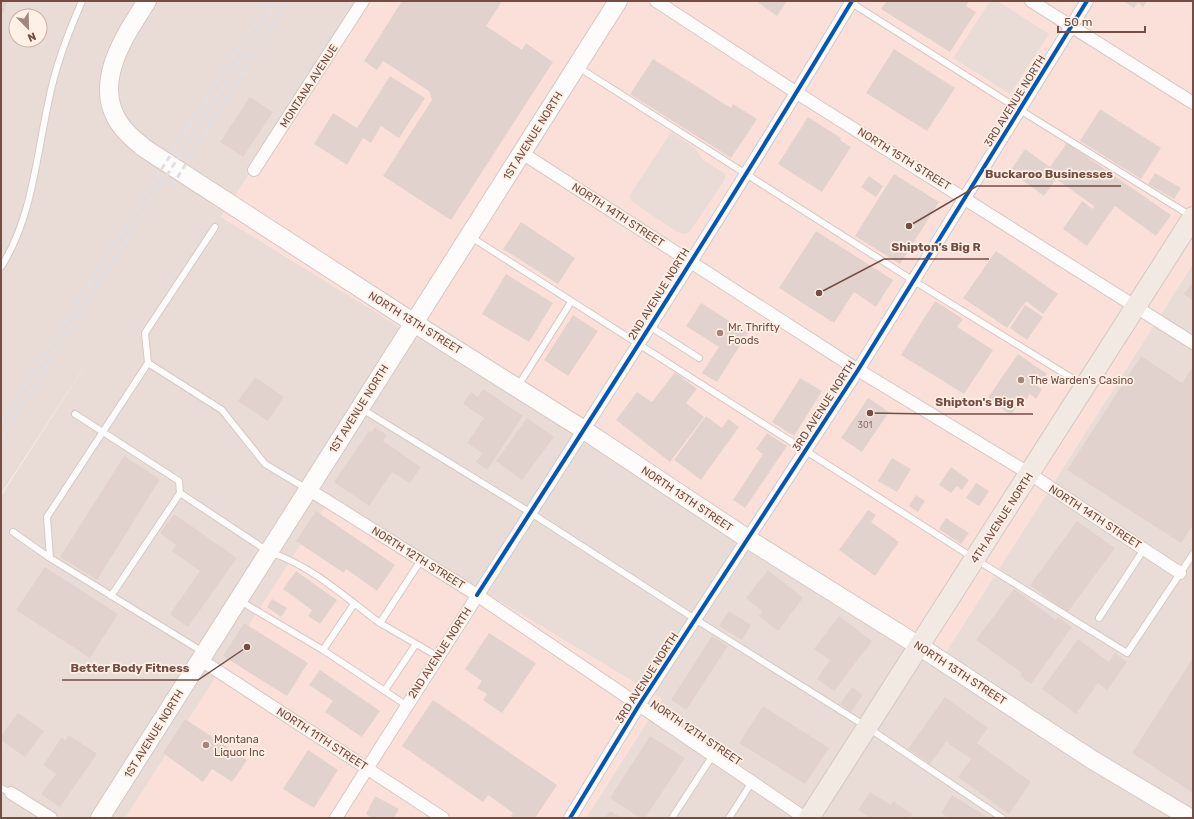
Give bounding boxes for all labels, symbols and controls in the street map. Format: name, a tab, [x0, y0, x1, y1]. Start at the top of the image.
north arrow	[8, 8, 48, 48]
scale bar	[1058, 8, 1145, 34]
text: 50 m	[1064, 15, 1092, 29]
text: N	[25, 29, 38, 44]
street label: MONTANA AVENUE	[277, 42, 341, 130]
street label: 3RD AVENUE NORTH	[981, 53, 1049, 149]
street label: 1ST AVENUE NORTH	[501, 89, 565, 183]
street label: NORTH 15TH STREET	[855, 125, 953, 193]
callout: Buckaroo Businesses	[977, 162, 1121, 186]
text: Buckaroo Businesses	[985, 167, 1113, 181]
street label: NORTH 14TH STREET	[569, 180, 667, 250]
callout: Shipton’s Big R	[884, 235, 989, 259]
text: Shipton’s Big R	[891, 240, 981, 254]
street label: 2ND AVENUE NORTH	[625, 246, 693, 342]
street label: NORTH 13TH STREET	[366, 289, 465, 357]
place label: Mr. Thrifty Foods	[728, 321, 780, 347]
marker: Mr. Thrifty Foods	[715, 328, 725, 338]
street label: 3RD AVENUE NORTH	[790, 358, 858, 454]
street label: 1ST AVENUE NORTH	[327, 362, 391, 456]
place label: The Warden's Casino	[1029, 374, 1133, 387]
marker: The Warden's Casino	[1016, 375, 1026, 385]
callout: Shipton's Big R	[928, 390, 1033, 414]
text: Shipton's Big R	[935, 395, 1025, 409]
house number: 301	[858, 420, 873, 430]
street label: NORTH 13TH STREET	[639, 464, 736, 535]
street label: 4TH AVENUE NORTH	[968, 470, 1036, 566]
street label: NORTH 14TH STREET	[1046, 482, 1144, 552]
street label: NORTH 12TH STREET	[369, 524, 467, 592]
street label: 2ND AVENUE NORTH	[406, 605, 474, 701]
street label: 3RD AVENUE NORTH	[613, 630, 681, 726]
street label: NORTH 13TH STREET	[911, 638, 1009, 708]
callout: Better Body Fitness	[62, 656, 198, 680]
text: Better Body Fitness	[70, 661, 190, 675]
street label: 1ST AVENUE NORTH	[122, 687, 186, 781]
street label: NORTH 12TH STREET	[648, 698, 745, 769]
street label: NORTH 11TH STREET	[274, 705, 370, 774]
place label: Montana Liquor Inc	[214, 733, 265, 759]
marker: Montana Liquor Inc	[201, 740, 211, 750]

